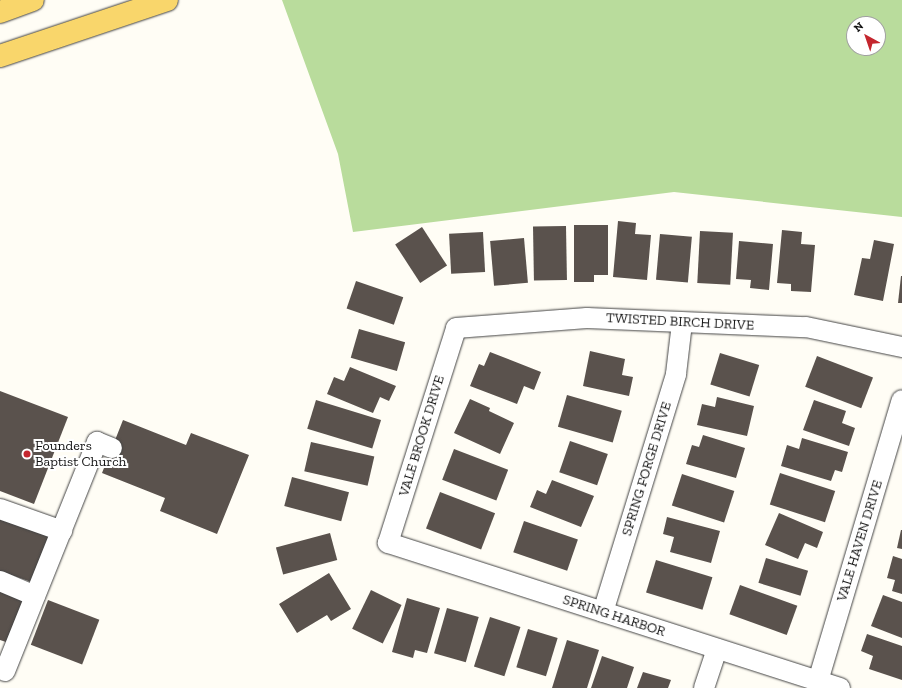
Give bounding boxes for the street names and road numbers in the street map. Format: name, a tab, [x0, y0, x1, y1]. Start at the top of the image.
street label: TWISTED BIRCH DRIVE	[606, 310, 754, 334]
street label: VALE BROOK DRIVE	[396, 373, 448, 499]
street label: SPRING FORGE DRIVE	[619, 400, 675, 538]
street label: VALE HAVEN DRIVE	[834, 478, 886, 604]
street label: SPRING HARBOR	[561, 591, 667, 641]

